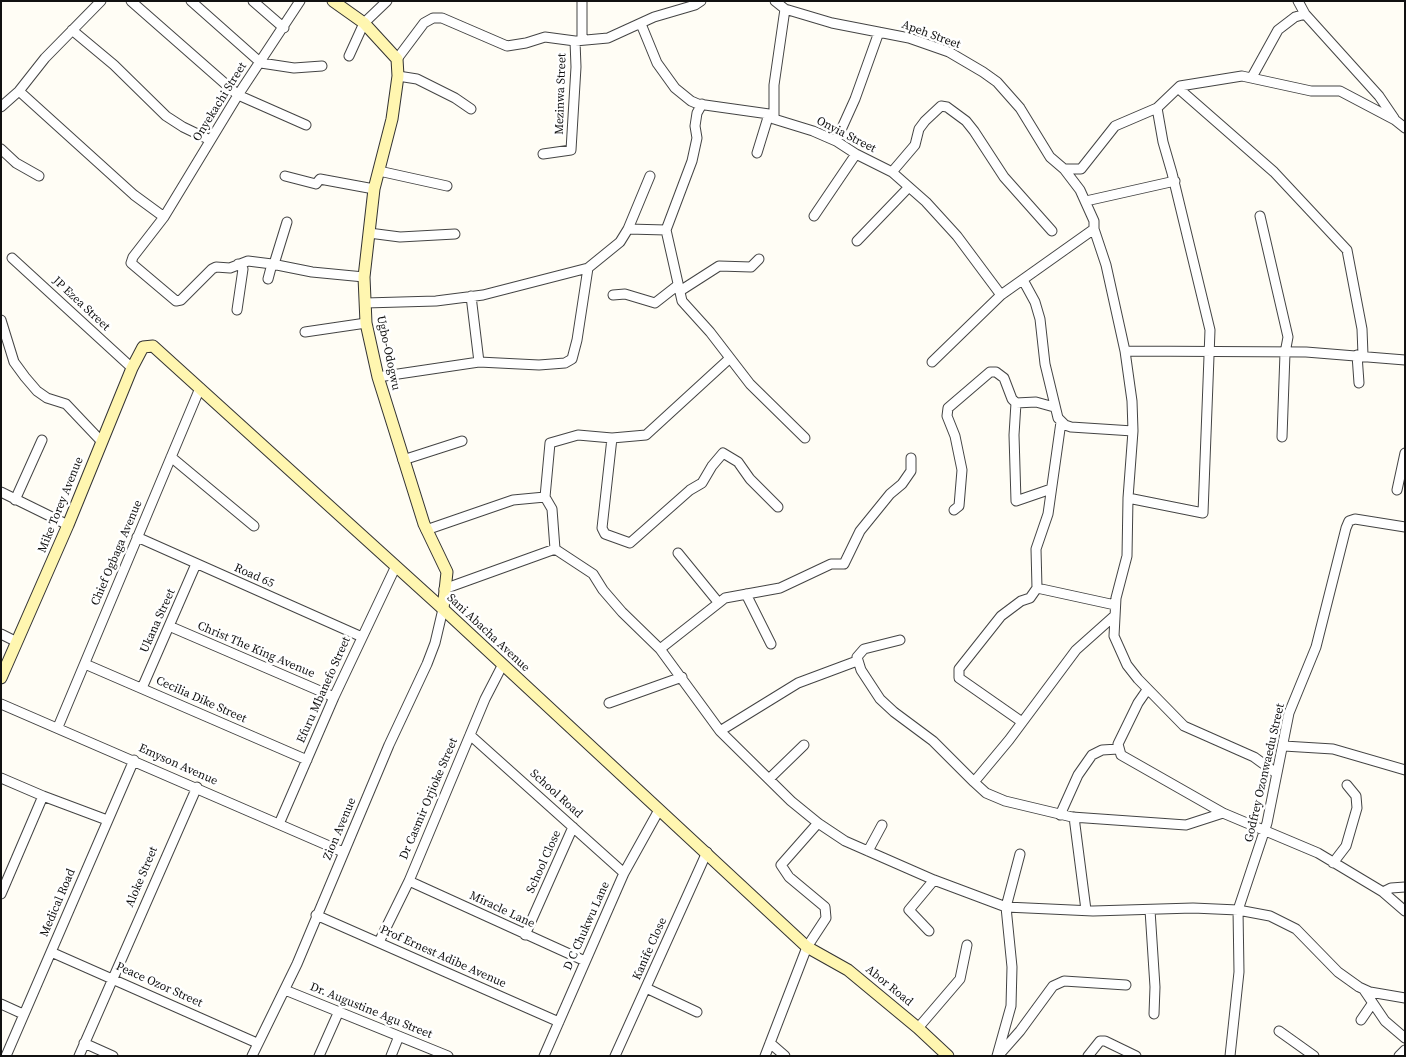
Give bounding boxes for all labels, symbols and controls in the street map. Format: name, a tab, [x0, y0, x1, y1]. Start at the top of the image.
street label: Apeh Street	[900, 18, 962, 52]
street label: Mezinwa Street	[552, 53, 570, 135]
street label: Onyekachi Street	[190, 60, 250, 144]
street label: Onyia Street	[814, 114, 878, 156]
street label: JP Ezea Street	[49, 274, 113, 334]
street label: Ugbo-Odogwu	[373, 314, 403, 392]
street label: Mike Torey Avenue	[35, 455, 87, 555]
street label: Chief Ogbaga Avenue	[88, 498, 146, 608]
street label: Road 65	[232, 561, 276, 591]
street label: Ukana Street	[137, 587, 179, 655]
street label: Sani Abacha Avenue	[444, 591, 532, 675]
street label: Christ The King Avenue	[195, 619, 317, 681]
street label: Efuru Mbanefo Street	[294, 635, 354, 745]
street label: Cecilia Dike Street	[154, 674, 248, 726]
street label: Godfrey Ozonwaedu Street	[1242, 702, 1288, 844]
street label: Dr Casmir Orjioke Street	[397, 736, 461, 862]
street label: Emyson Avenue	[136, 741, 220, 789]
street label: School Road	[527, 767, 585, 821]
street label: Zion Avenue	[320, 796, 360, 862]
street label: School Close	[524, 828, 564, 896]
street label: Aloke Street	[123, 845, 161, 909]
street label: Medical Road	[37, 867, 79, 939]
street label: D C Chukwu Lane	[561, 879, 613, 973]
street label: Miracle Lane	[467, 889, 537, 931]
street label: Kanife Close	[630, 916, 670, 982]
street label: Prof Ernest Adibe Avenue	[378, 923, 508, 991]
street label: Peace Ozor Street	[114, 959, 204, 1011]
street label: Abor Road	[862, 963, 916, 1009]
street label: Dr. Augustine Agu Street	[308, 980, 434, 1042]

